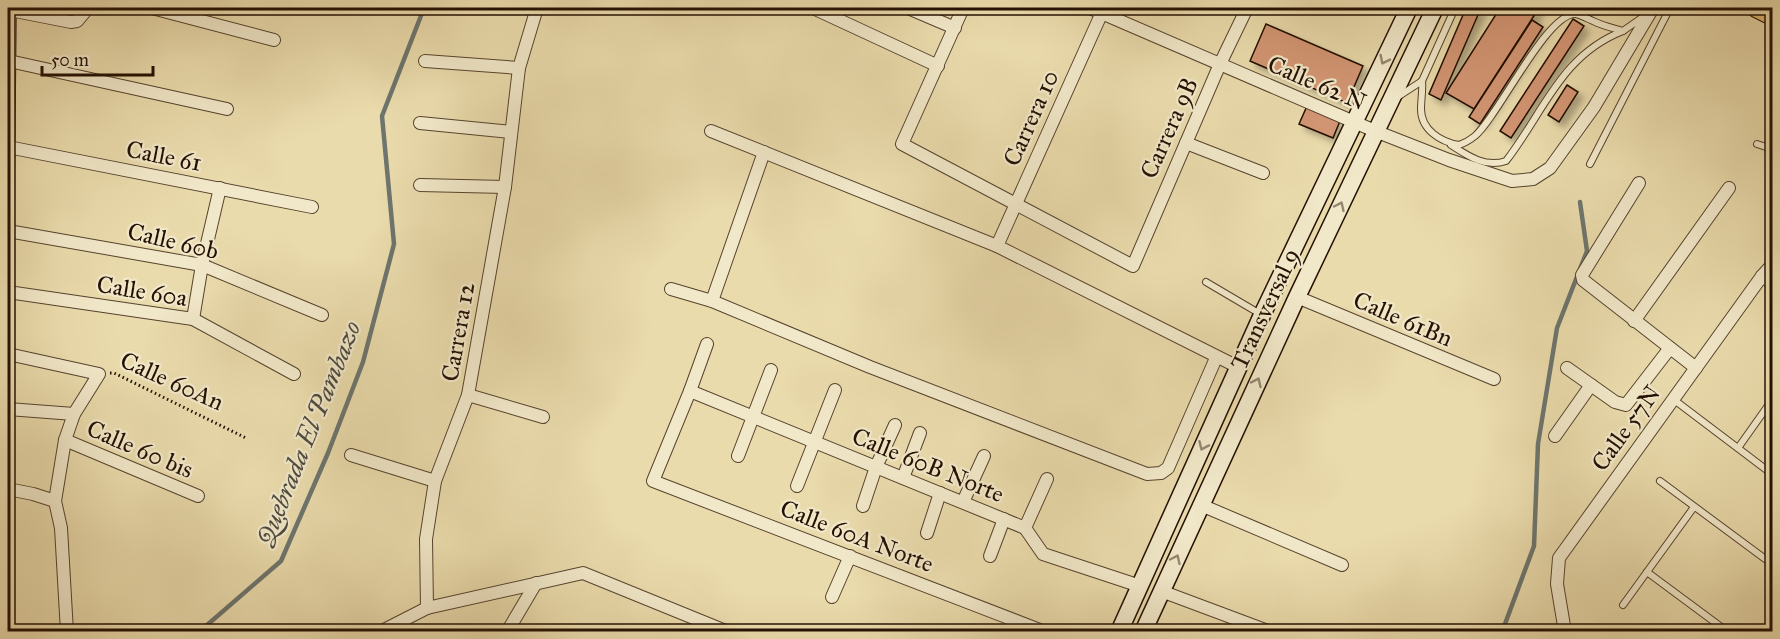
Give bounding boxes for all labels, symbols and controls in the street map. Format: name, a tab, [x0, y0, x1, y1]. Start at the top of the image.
scale bar	[42, 39, 153, 77]
text: 50 m	[51, 49, 89, 71]
street label: Calle 62 N	[1263, 49, 1371, 117]
one-way arrow	[1380, 54, 1392, 65]
street label: Carrera 10	[997, 65, 1065, 171]
street label: Carrera 9B	[1133, 73, 1205, 183]
street label: Calle 61	[124, 134, 204, 178]
one-way arrow	[1333, 201, 1345, 212]
street label: Calle 60b	[125, 216, 221, 266]
street label: Transversal 9	[1224, 244, 1306, 374]
street label: Calle 60a	[95, 269, 190, 313]
street label: Carrera 12	[435, 280, 481, 384]
street label: Calle 61Bn	[1349, 285, 1457, 353]
water label: Quebrada El Pambazo	[248, 316, 368, 552]
street label: Calle 60An	[116, 345, 228, 417]
one-way arrow	[1250, 378, 1262, 389]
street label: Calle 57N	[1585, 379, 1667, 477]
street label: Calle 60 bis	[82, 413, 198, 485]
street label: Calle 60B Norte	[848, 421, 1008, 509]
one-way arrow	[1198, 439, 1210, 450]
street label: Calle 60A Norte	[776, 493, 938, 579]
one-way arrow	[1168, 555, 1180, 566]

